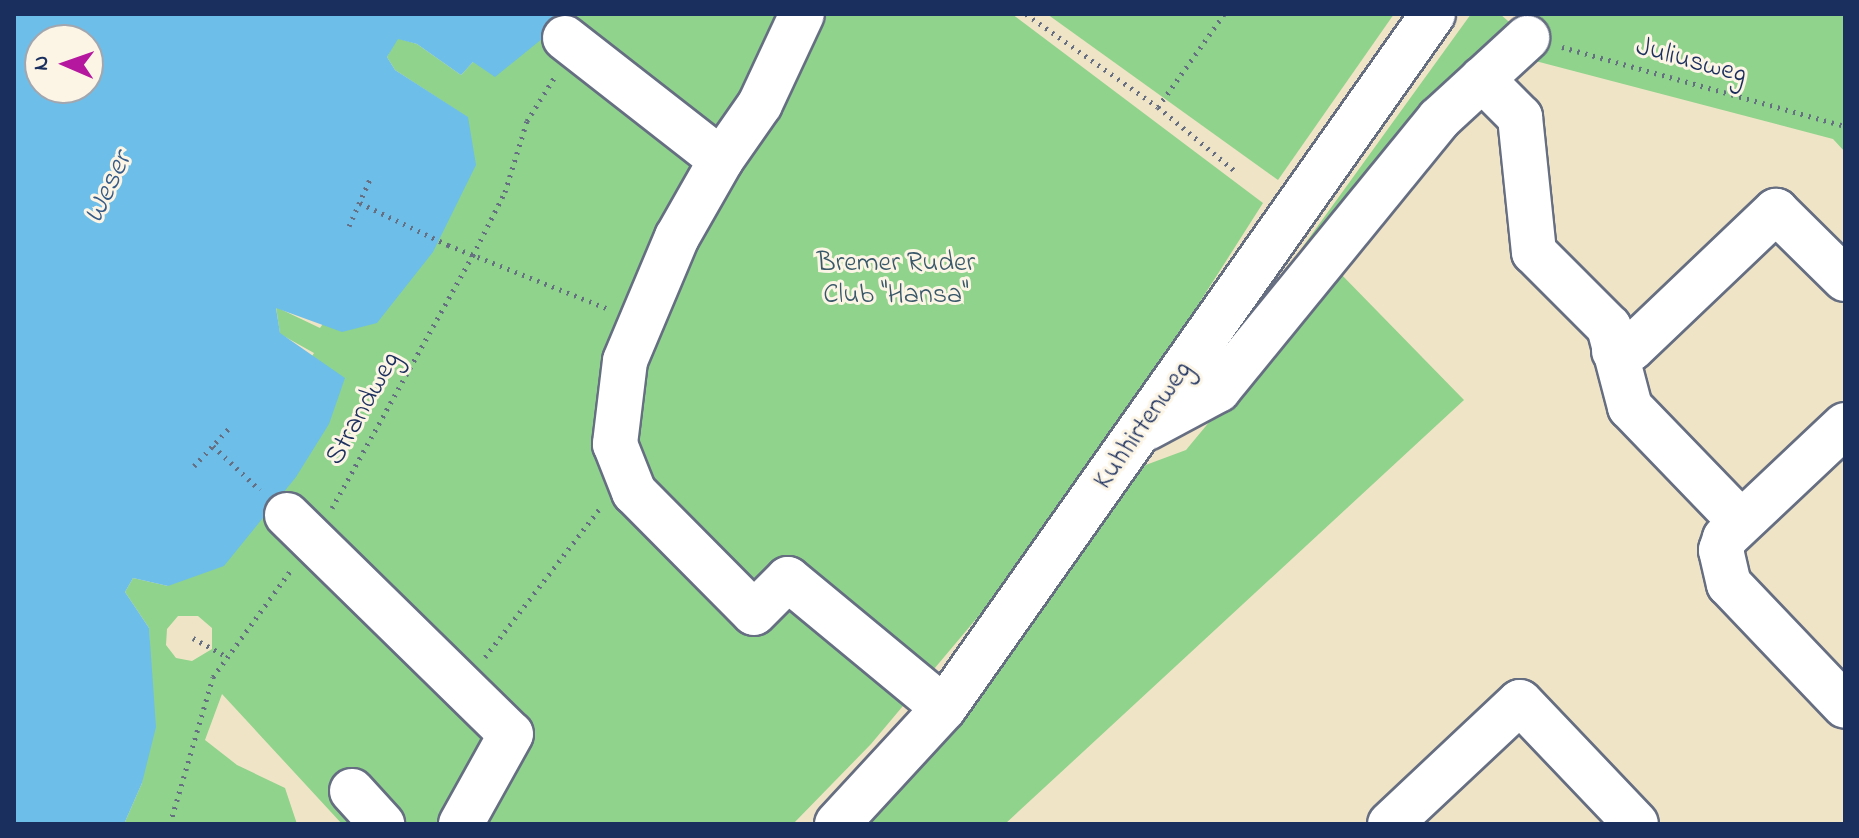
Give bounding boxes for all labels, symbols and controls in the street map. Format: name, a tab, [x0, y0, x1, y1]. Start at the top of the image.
north arrow	[24, 24, 104, 104]
street label: Juliusweg	[1632, 31, 1750, 93]
text: N	[26, 55, 58, 71]
water label: Weser	[77, 147, 141, 229]
park label: Bremer Ruder Club "Hansa"	[817, 247, 975, 313]
street label: Strandweg	[319, 347, 409, 471]
street label: Kuhhirtenweg	[1087, 355, 1201, 497]

